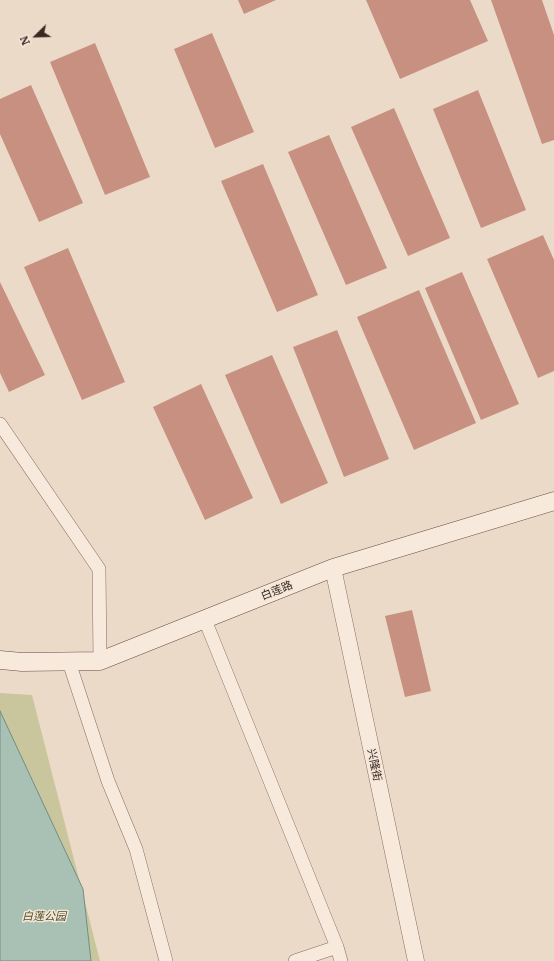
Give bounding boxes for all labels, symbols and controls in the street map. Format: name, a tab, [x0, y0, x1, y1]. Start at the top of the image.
north arrow	[16, 16, 56, 56]
text: N	[17, 34, 33, 47]
street label: 白莲路	[259, 579, 295, 603]
street label: 兴隆街	[364, 747, 384, 783]
park label: 白莲公园	[22, 910, 66, 924]

